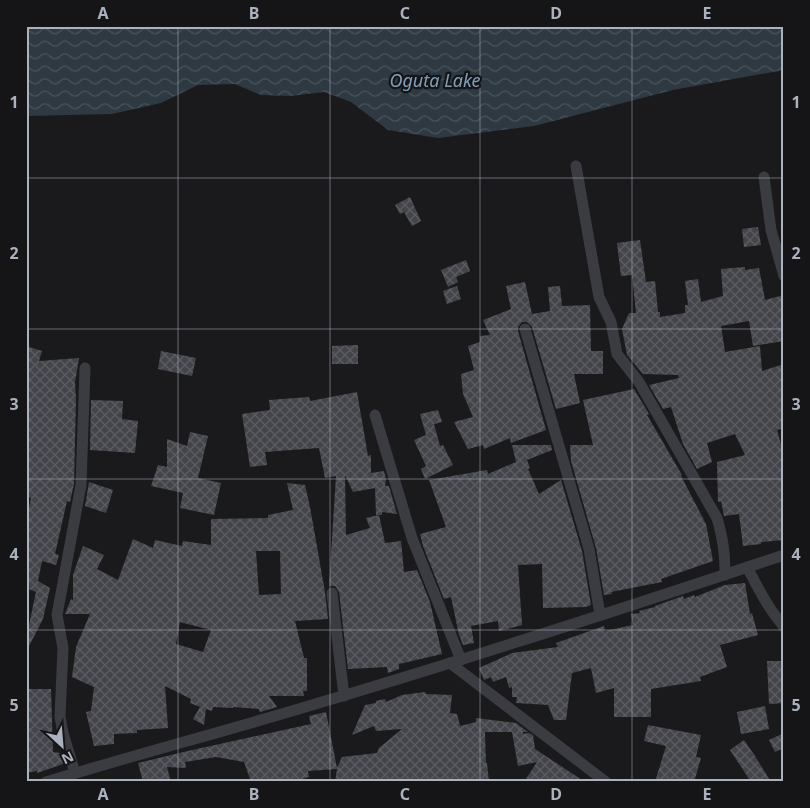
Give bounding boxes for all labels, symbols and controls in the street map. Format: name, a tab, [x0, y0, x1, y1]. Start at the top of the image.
text: A	[97, 2, 109, 24]
text: B	[249, 2, 259, 24]
text: C	[400, 2, 410, 24]
text: D	[550, 2, 562, 24]
text: E	[703, 2, 712, 24]
water label: Oguta Lake	[389, 68, 481, 92]
text: 1	[9, 91, 19, 113]
text: 1	[791, 91, 801, 113]
text: 2	[9, 242, 19, 264]
text: 2	[791, 242, 801, 264]
text: 3	[9, 393, 19, 415]
text: 3	[791, 393, 801, 415]
text: 4	[9, 543, 19, 565]
text: 4	[791, 543, 801, 565]
text: 5	[9, 694, 19, 716]
text: 5	[791, 694, 801, 716]
north arrow	[38, 720, 88, 770]
text: N	[59, 747, 77, 769]
text: A	[97, 783, 109, 805]
text: B	[249, 783, 259, 805]
text: C	[400, 783, 410, 805]
text: D	[550, 783, 562, 805]
text: E	[703, 783, 712, 805]

